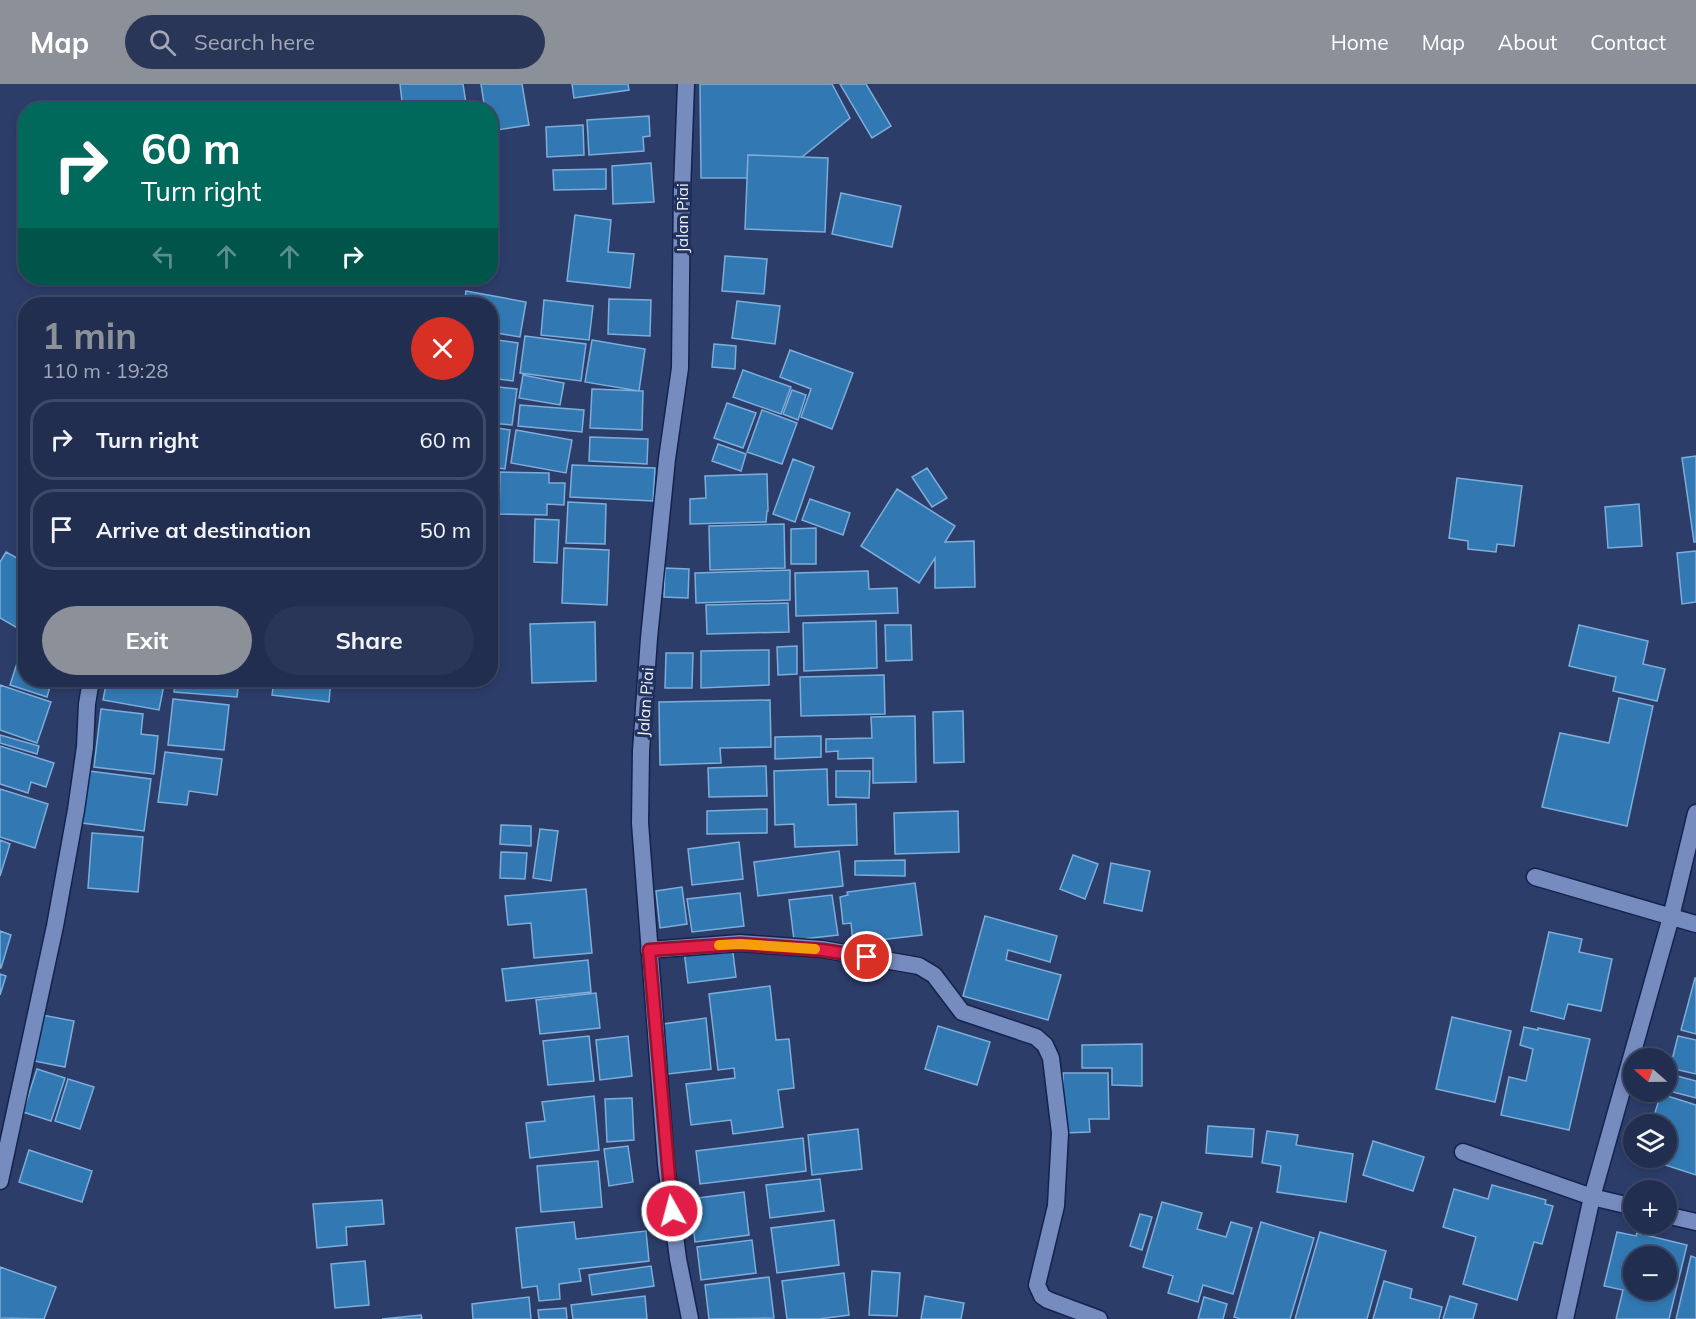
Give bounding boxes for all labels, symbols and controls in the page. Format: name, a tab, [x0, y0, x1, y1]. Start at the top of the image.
search box	[125, 15, 545, 69]
text: Map	[30, 25, 89, 60]
icon: search	[146, 26, 179, 59]
text: Search here	[194, 28, 315, 56]
text: Home	[1331, 29, 1389, 55]
text: Map	[1422, 29, 1465, 55]
text: About	[1498, 29, 1557, 55]
text: Contact	[1590, 29, 1666, 55]
text: 60 m	[141, 122, 241, 175]
icon: right	[42, 126, 120, 204]
text: Turn right	[141, 174, 261, 208]
street label: Jalan Piai	[672, 183, 692, 253]
icon: left	[147, 240, 180, 273]
icon: ahead	[210, 240, 243, 273]
icon: ahead	[273, 240, 306, 273]
icon: right	[336, 240, 369, 273]
text: 1 min	[42, 313, 137, 358]
button: close	[411, 317, 474, 380]
text: 110 m · 19:28	[42, 358, 168, 383]
icon: right	[45, 423, 78, 456]
text: Turn right	[96, 426, 199, 454]
text: 60 m	[420, 426, 471, 454]
icon: arrive	[45, 513, 78, 546]
text: Arrive at destination	[96, 516, 311, 544]
text: 50 m	[420, 516, 471, 544]
button: Exit	[42, 606, 252, 675]
button: Share	[264, 606, 474, 675]
street label: Jalan Piai	[633, 667, 657, 737]
pin	[841, 931, 892, 982]
icon: arrive	[850, 940, 883, 973]
north arrow	[1623, 1048, 1677, 1102]
map controls	[1623, 1048, 1677, 1300]
button: layers	[1623, 1114, 1677, 1168]
position arrow	[640, 1179, 704, 1243]
button: +	[1623, 1180, 1677, 1234]
button: −	[1623, 1246, 1677, 1300]

